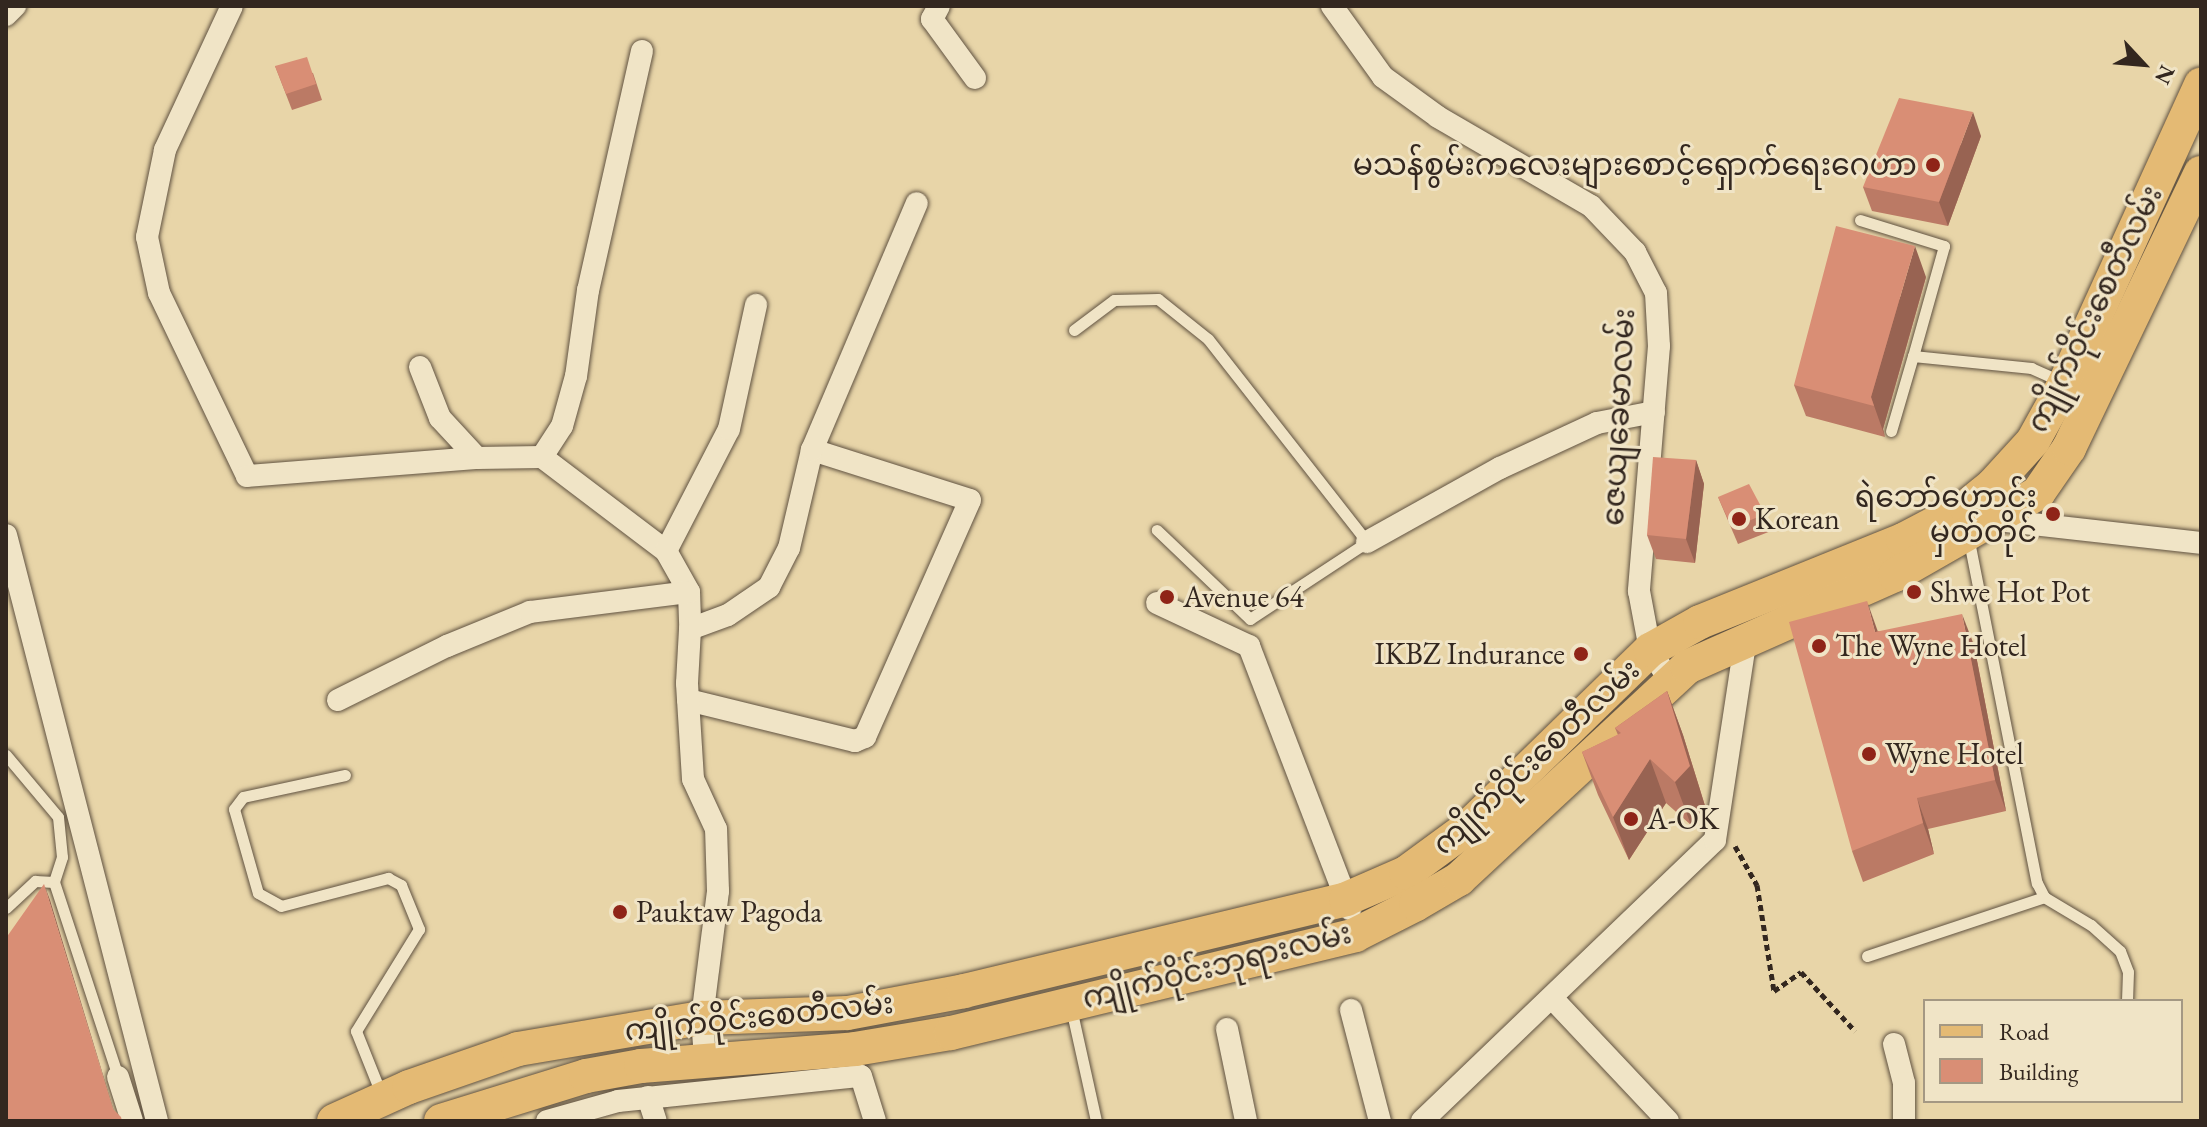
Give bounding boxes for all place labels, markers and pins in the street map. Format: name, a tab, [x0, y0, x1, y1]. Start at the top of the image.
place label: မသန်စွမ်းကလေးများစောင့်ရှောက်ရေးဂေဟာ	[1353, 147, 1917, 183]
marker: မသန်စွမ်းကလေးများစောင့်ရှောက်ရေးဂေဟာ	[1924, 156, 1942, 174]
place label: ရဲဘော်ဟောင်း မှတ်တိုင်	[1855, 479, 2037, 550]
place label: Korean	[1755, 501, 1840, 537]
marker: ရဲဘော်ဟောင်း မှတ်တိုင်	[2044, 505, 2062, 523]
marker: Korean	[1730, 510, 1748, 528]
place label: Shwe Hot Pot	[1930, 574, 2090, 610]
place label: Avenue 64	[1183, 579, 1304, 615]
marker: Shwe Hot Pot	[1905, 583, 1923, 601]
marker: Avenue 64	[1158, 588, 1176, 606]
place label: The Wyne Hotel	[1835, 628, 2027, 664]
place label: IKBZ Indurance	[1375, 636, 1565, 672]
marker: The Wyne Hotel	[1810, 637, 1828, 655]
marker: IKBZ Indurance	[1572, 645, 1590, 663]
place label: Wyne Hotel	[1885, 736, 2024, 772]
marker: Wyne Hotel	[1860, 745, 1878, 763]
place label: A-OK	[1647, 801, 1719, 837]
marker: A-OK	[1622, 810, 1640, 828]
place label: Pauktaw Pagoda	[636, 894, 822, 930]
marker: Pauktaw Pagoda	[611, 903, 629, 921]

